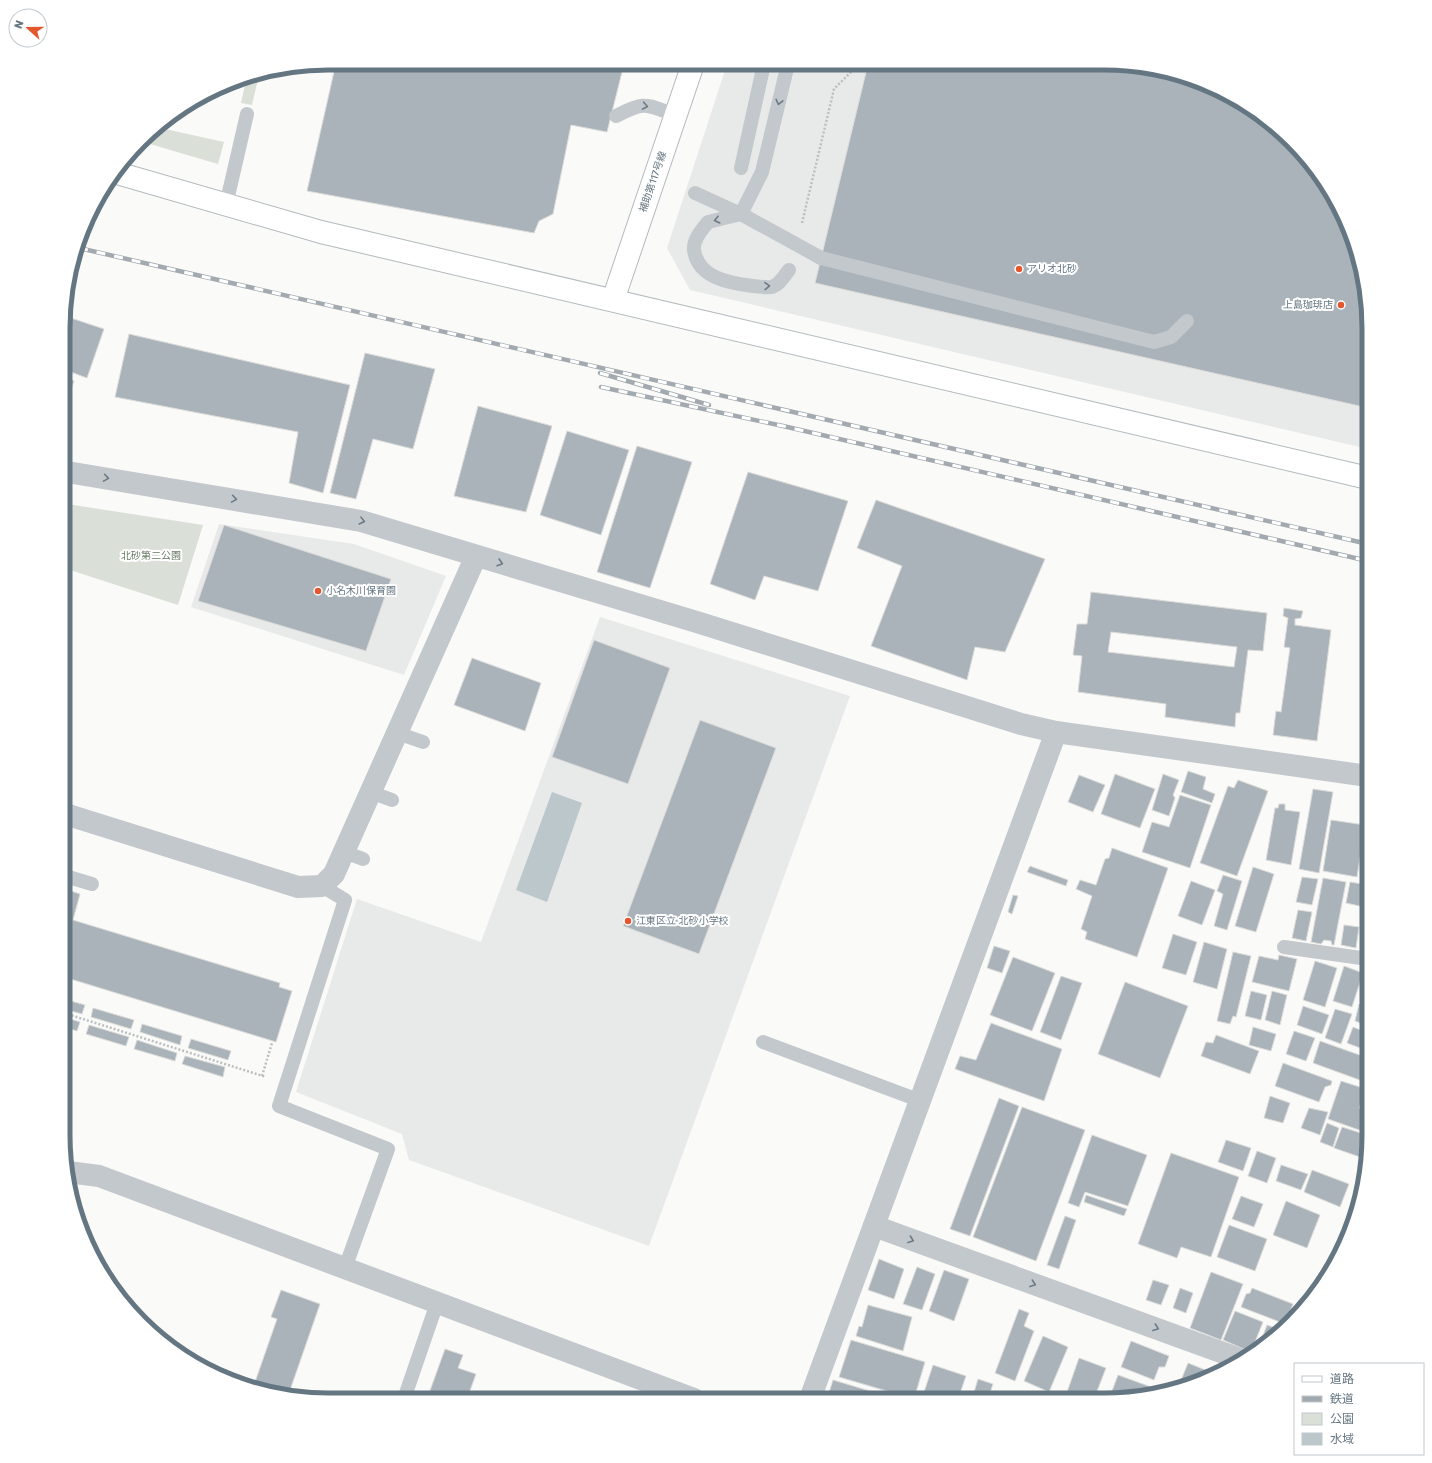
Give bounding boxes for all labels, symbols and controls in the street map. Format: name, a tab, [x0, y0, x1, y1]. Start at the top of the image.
north arrow	[8, 8, 48, 48]
text: N	[12, 18, 27, 31]
one-way arrow	[775, 98, 784, 105]
one-way arrow	[642, 101, 649, 110]
street label: 補助第117号線	[637, 150, 669, 214]
one-way arrow	[713, 215, 720, 224]
place label: アリオ北砂	[1027, 263, 1077, 275]
marker: アリオ北砂	[1014, 264, 1024, 274]
one-way arrow	[764, 282, 770, 290]
place label: 上島珈琲店	[1283, 299, 1333, 311]
marker: 上島珈琲店	[1336, 300, 1346, 310]
one-way arrow	[102, 473, 109, 482]
one-way arrow	[231, 494, 237, 502]
one-way arrow	[358, 516, 365, 525]
park label: 北砂第二公園	[121, 550, 181, 562]
one-way arrow	[496, 558, 503, 567]
place label: 小名木川保育園	[326, 585, 396, 597]
marker: 小名木川保育園	[313, 586, 323, 596]
place label: 江東区立 北砂小学校	[636, 915, 728, 927]
marker: 江東区立 北砂小学校	[623, 916, 633, 926]
one-way arrow	[908, 1235, 915, 1243]
one-way arrow	[1030, 1279, 1037, 1287]
one-way arrow	[1152, 1324, 1159, 1332]
legend	[1294, 1363, 1424, 1455]
text: 道路	[1330, 1372, 1354, 1386]
text: 鉄道	[1330, 1392, 1354, 1406]
text: 公園	[1330, 1412, 1354, 1426]
text: 水域	[1330, 1432, 1354, 1446]

